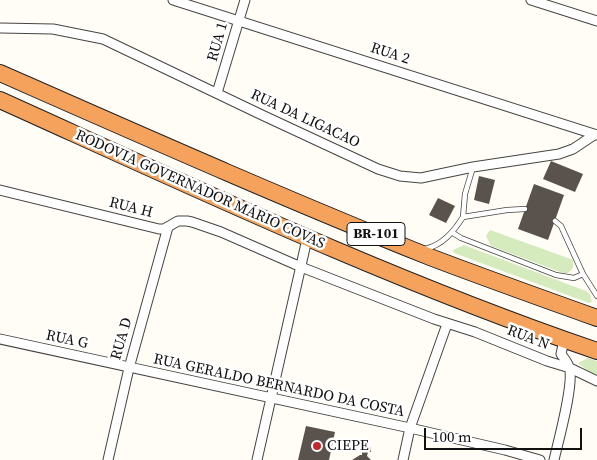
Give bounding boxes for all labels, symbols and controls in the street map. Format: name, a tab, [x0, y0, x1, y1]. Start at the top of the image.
street label: RUA 1	[204, 20, 232, 64]
street label: RUA 2	[368, 39, 412, 69]
street label: RUA DA LIGACAO	[248, 86, 362, 152]
street label: RODOVIA GOVERNADOR MÁRIO COVAS	[72, 127, 328, 253]
street label: RUA H	[107, 194, 155, 222]
road number: BR-101	[347, 222, 405, 245]
street label: RUA D	[107, 316, 137, 362]
street label: RUA N	[504, 322, 552, 354]
street label: RUA G	[44, 327, 90, 353]
street label: RUA GERALDO BERNARDO DA COSTA	[152, 351, 406, 421]
scale bar	[427, 418, 584, 450]
text: 100 m	[432, 426, 472, 447]
place label: CIEPE	[327, 437, 369, 455]
marker: CIEPE	[311, 440, 323, 452]

